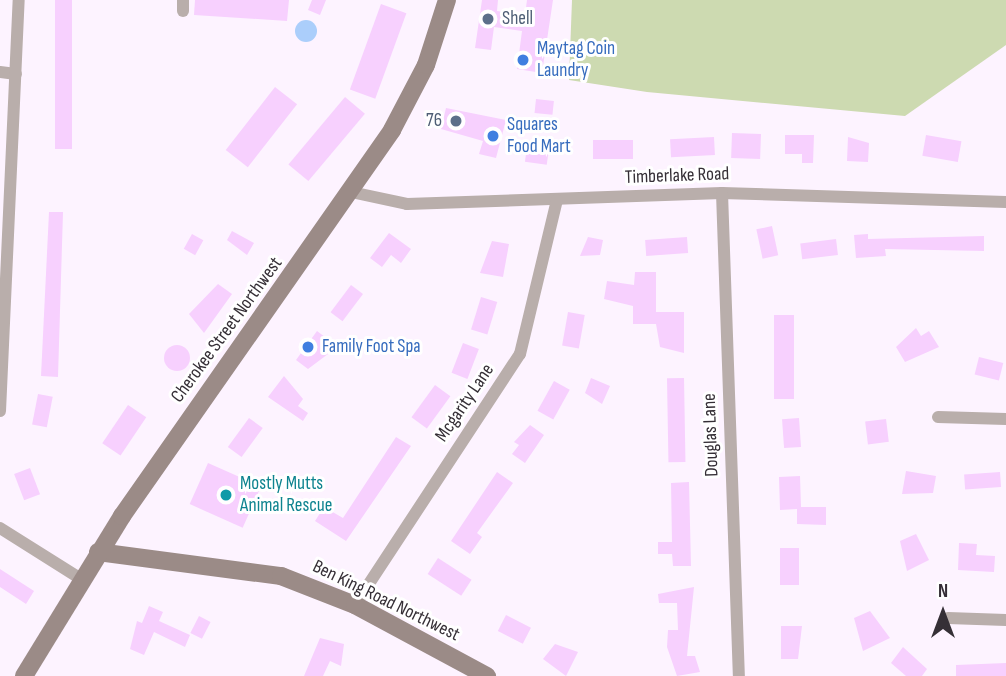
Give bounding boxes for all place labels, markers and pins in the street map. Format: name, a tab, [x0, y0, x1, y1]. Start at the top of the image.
place label: Shell	[502, 8, 533, 30]
marker: Shell	[480, 11, 496, 27]
place label: Maytag Coin Laundry	[537, 38, 615, 82]
marker: Maytag Coin Laundry	[515, 52, 531, 68]
place label: 76	[426, 110, 442, 132]
marker: 76	[448, 113, 464, 129]
place label: Squares Food Mart	[507, 114, 571, 158]
marker: Squares Food Mart	[485, 128, 501, 144]
place label: Family Foot Spa	[322, 336, 421, 358]
marker: Family Foot Spa	[300, 339, 316, 355]
place label: Mostly Mutts Animal Rescue	[240, 473, 332, 517]
marker: Mostly Mutts Animal Rescue	[218, 487, 234, 503]

